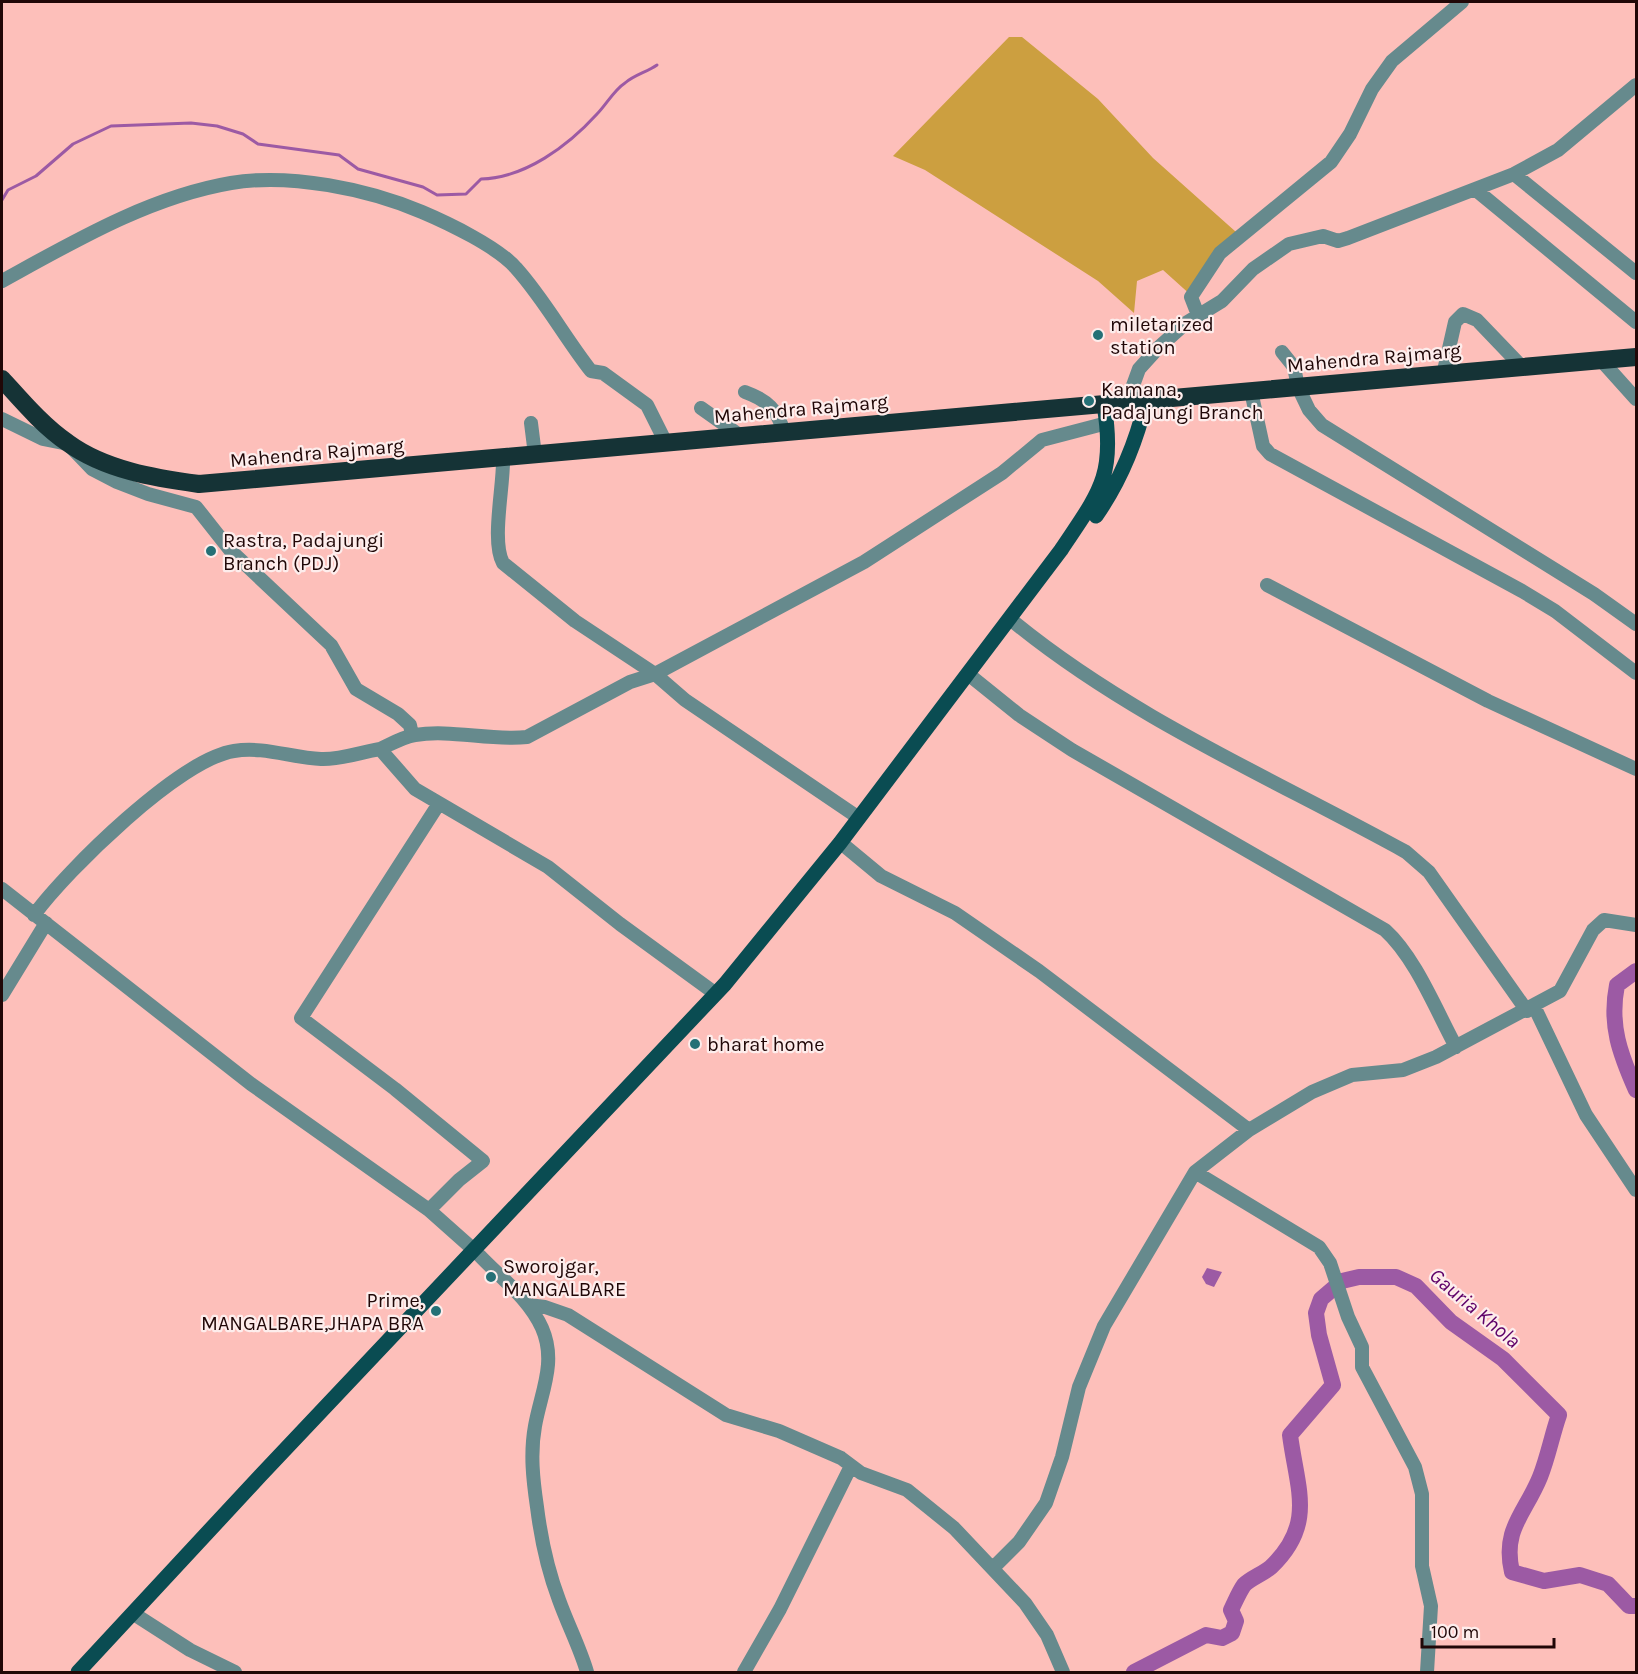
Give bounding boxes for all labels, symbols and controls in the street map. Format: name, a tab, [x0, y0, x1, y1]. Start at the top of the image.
place label: miletarized station	[1110, 313, 1214, 359]
marker: miletarized station	[1091, 328, 1105, 342]
street label: Mahendra Rajmarg	[1286, 339, 1462, 377]
place label: Kamana, Padajungi Branch	[1101, 378, 1264, 424]
street label: Mahendra Rajmarg	[713, 390, 889, 428]
marker: Kamana, Padajungi Branch	[1082, 394, 1096, 408]
street label: Mahendra Rajmarg	[229, 434, 405, 472]
place label: Rastra, Padajungi Branch (PDJ)	[223, 529, 384, 575]
marker: Rastra, Padajungi Branch (PDJ)	[204, 544, 218, 558]
place label: bharat home	[707, 1033, 824, 1056]
marker: bharat home	[688, 1037, 702, 1051]
place label: Sworojgar, MANGALBARE	[503, 1255, 626, 1301]
water label: Gauria Khola	[1425, 1263, 1525, 1353]
marker: Sworojgar, MANGALBARE	[484, 1270, 498, 1284]
place label: Prime, MANGALBARE,JHAPA BRA	[201, 1289, 424, 1335]
marker: Prime, MANGALBARE,JHAPA BRA	[429, 1304, 443, 1318]
scale bar	[1422, 1611, 1554, 1649]
text: 100 m	[1431, 1621, 1479, 1643]

